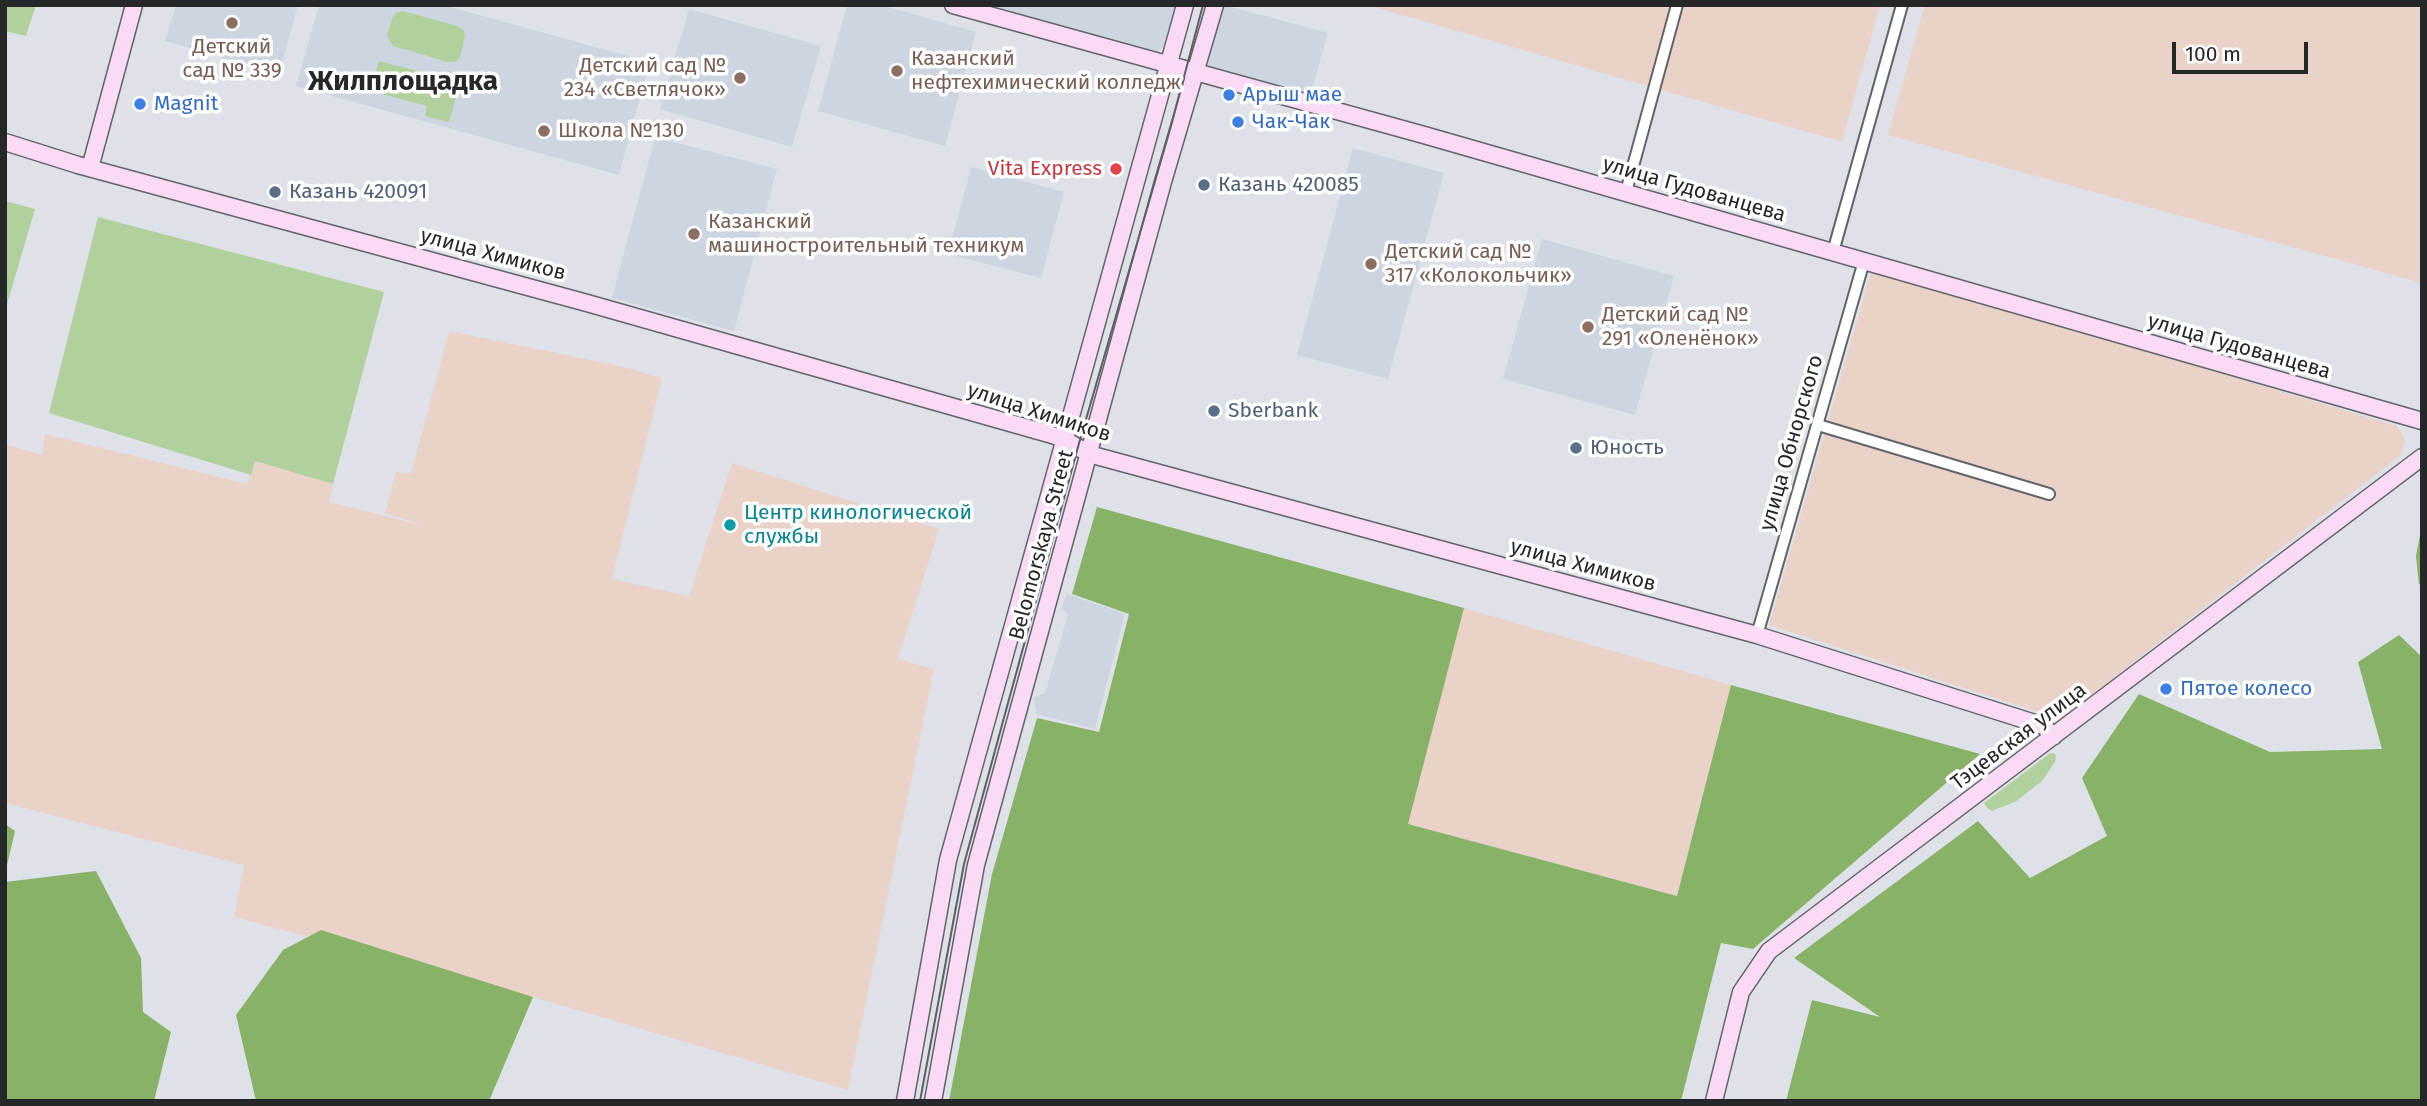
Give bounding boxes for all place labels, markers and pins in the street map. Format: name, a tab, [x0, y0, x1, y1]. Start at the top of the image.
marker: Детский сад № 339	[224, 15, 240, 31]
place label: Детский сад № 339	[182, 34, 282, 84]
place label: Казанский нефтехимический колледж	[911, 46, 1181, 96]
place label: Детский сад № 234 «Светлячок»	[564, 53, 726, 103]
marker: Казанский нефтехимический колледж	[889, 63, 905, 79]
marker: Детский сад № 234 «Светлячок»	[732, 70, 748, 86]
place label: Арыш мае	[1243, 82, 1342, 108]
marker: Арыш мае	[1221, 87, 1237, 103]
place label: Magnit	[154, 91, 218, 117]
marker: Magnit	[132, 96, 148, 112]
place label: Чак-Чак	[1252, 109, 1330, 135]
marker: Чак-Чак	[1230, 114, 1246, 130]
place label: Школа №130	[558, 118, 684, 144]
marker: Школа №130	[536, 123, 552, 139]
place label: Vita Express	[988, 156, 1102, 182]
marker: Vita Express	[1108, 161, 1124, 177]
place label: Казань 420085	[1218, 172, 1359, 198]
marker: Казань 420085	[1196, 177, 1212, 193]
place label: Казань 420091	[289, 179, 427, 205]
marker: Казань 420091	[267, 184, 283, 200]
place label: Казанский машиностроительный техникум	[708, 209, 1024, 259]
marker: Казанский машиностроительный техникум	[686, 226, 702, 242]
place label: Детский сад № 317 «Колокольчик»	[1385, 239, 1572, 289]
marker: Детский сад № 317 «Колокольчик»	[1363, 256, 1379, 272]
place label: Детский сад № 291 «Оленёнок»	[1602, 302, 1759, 352]
marker: Детский сад № 291 «Оленёнок»	[1580, 319, 1596, 335]
place label: Sberbank	[1228, 398, 1318, 424]
marker: Sberbank	[1206, 403, 1222, 419]
place label: Юность	[1590, 435, 1664, 461]
marker: Юность	[1568, 440, 1584, 456]
place label: Центр кинологической службы	[744, 500, 972, 550]
marker: Центр кинологической службы	[722, 517, 738, 533]
place label: Пятое колесо	[2180, 676, 2312, 702]
marker: Пятое колесо	[2158, 681, 2174, 697]

